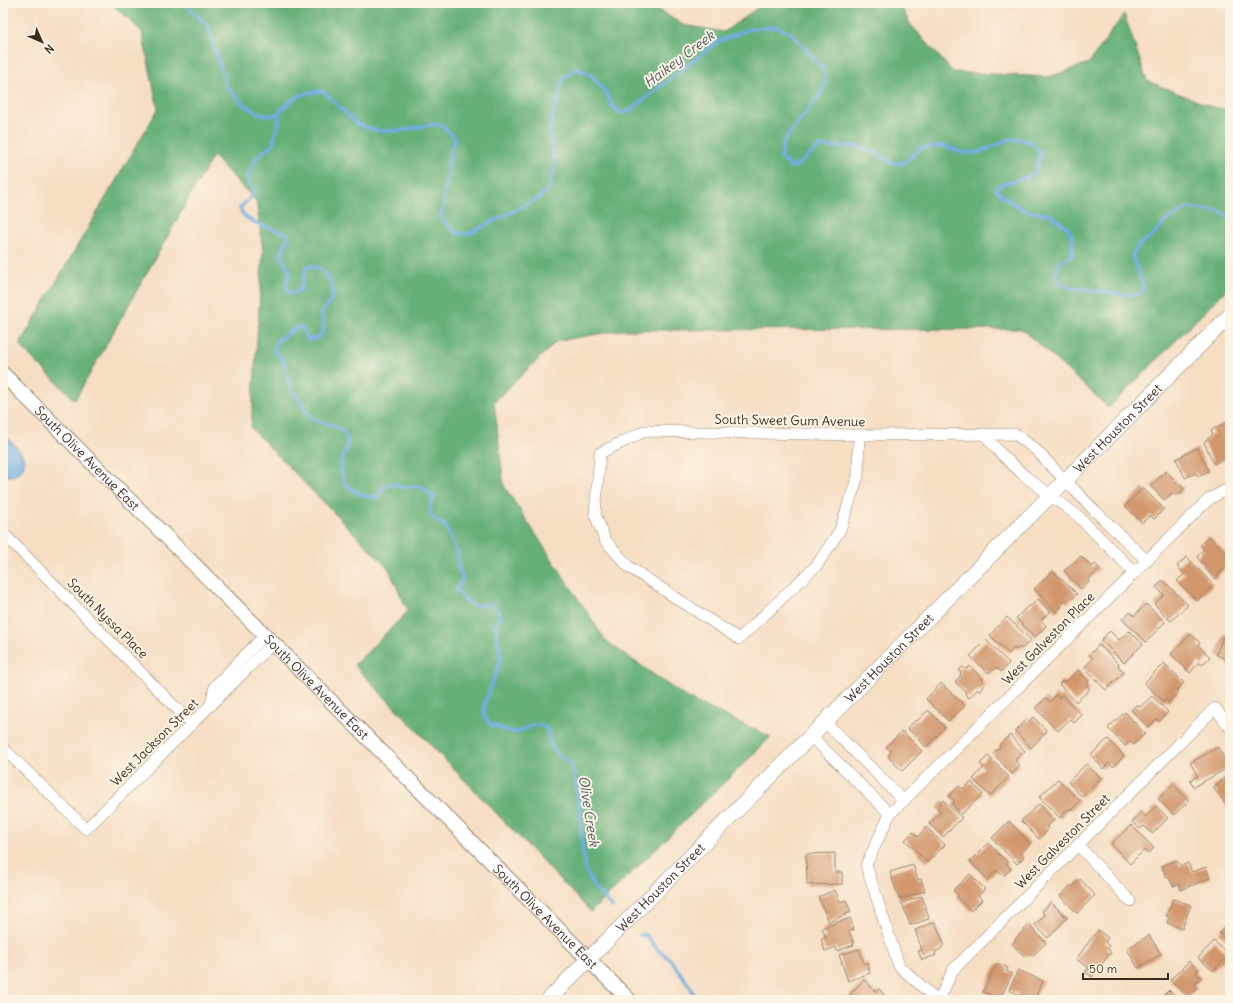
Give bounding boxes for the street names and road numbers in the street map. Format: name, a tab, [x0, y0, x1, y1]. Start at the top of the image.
street label: West Houston Street	[1070, 380, 1166, 477]
street label: South Olive Avenue East	[31, 402, 143, 515]
street label: South Sweet Gum Avenue	[714, 411, 866, 430]
street label: South Nyssa Place	[64, 574, 152, 662]
street label: West Galveston Place	[998, 588, 1098, 688]
street label: West Houston Street	[841, 609, 938, 706]
street label: South Olive Avenue East	[260, 631, 373, 744]
street label: West Jackson Street	[107, 694, 202, 790]
street label: West Galveston Street	[1011, 790, 1114, 893]
street label: West Houston Street	[613, 839, 709, 936]
street label: South Olive Avenue East	[489, 861, 601, 973]

